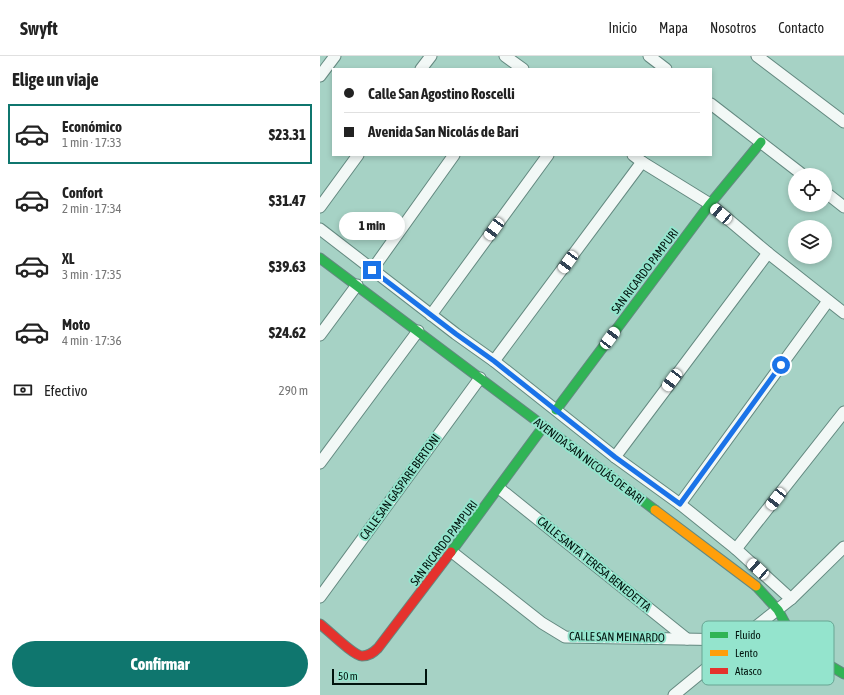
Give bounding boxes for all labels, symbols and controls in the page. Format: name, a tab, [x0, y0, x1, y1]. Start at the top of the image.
text: Swyft	[20, 17, 58, 39]
text: Inicio	[608, 20, 637, 36]
text: Mapa	[659, 20, 688, 36]
text: Nosotros	[710, 20, 756, 36]
text: Contacto	[778, 20, 824, 36]
text: Elige un viaje	[12, 69, 99, 90]
text: Calle San Agostino Roscelli	[368, 85, 515, 102]
icon: car	[14, 116, 50, 152]
text: Económico	[62, 118, 122, 135]
text: Avenida San Nicolás de Bari	[368, 123, 519, 140]
text: $23.31	[269, 126, 306, 143]
text: 1 min · 17:33	[62, 135, 122, 150]
map controls	[788, 168, 832, 264]
button: locate	[788, 168, 832, 212]
icon: car	[14, 182, 50, 218]
text: Confort	[62, 184, 103, 201]
text: $31.47	[269, 192, 306, 209]
text: 2 min · 17:34	[62, 201, 122, 216]
car	[708, 202, 734, 226]
callout: 1 min	[339, 212, 405, 240]
car	[482, 216, 506, 242]
text: 1 min	[359, 218, 385, 233]
button: layers	[788, 220, 832, 264]
street label: SAN RICARDO PAMPURI	[609, 226, 681, 316]
icon: car	[14, 248, 50, 284]
car	[556, 249, 580, 275]
text: XL	[62, 250, 75, 267]
text: $39.63	[269, 258, 306, 275]
route end	[363, 261, 381, 279]
text: 3 min · 17:35	[62, 267, 122, 282]
icon: car	[14, 314, 50, 350]
text: Moto	[62, 316, 90, 333]
text: $24.62	[269, 324, 306, 341]
car	[598, 325, 622, 351]
text: 4 min · 17:36	[62, 333, 122, 348]
route start	[772, 356, 790, 374]
car	[660, 367, 684, 393]
icon: cash	[12, 379, 34, 401]
text: Efectivo	[44, 382, 88, 399]
text: 290 m	[279, 383, 308, 398]
street label: AVENIDA SAN NICOLÁS DE BARI	[531, 415, 647, 507]
street label: CALLE SAN GASPARE BERTONI	[357, 431, 443, 543]
car	[764, 486, 788, 512]
street label: SAN RICARDO PAMPURI	[408, 498, 480, 588]
street label: CALLE SANTA TERESA BENEDETTA	[534, 514, 654, 614]
car	[745, 557, 771, 581]
legend	[702, 621, 834, 685]
street label: CALLE SAN MEINARDO	[569, 629, 665, 645]
text: Fluido	[735, 629, 761, 641]
button: Confirmar	[12, 641, 308, 687]
text: Lento	[735, 647, 758, 659]
text: Atasco	[735, 665, 762, 677]
scale bar	[332, 667, 427, 686]
text: 50 m	[338, 670, 358, 682]

